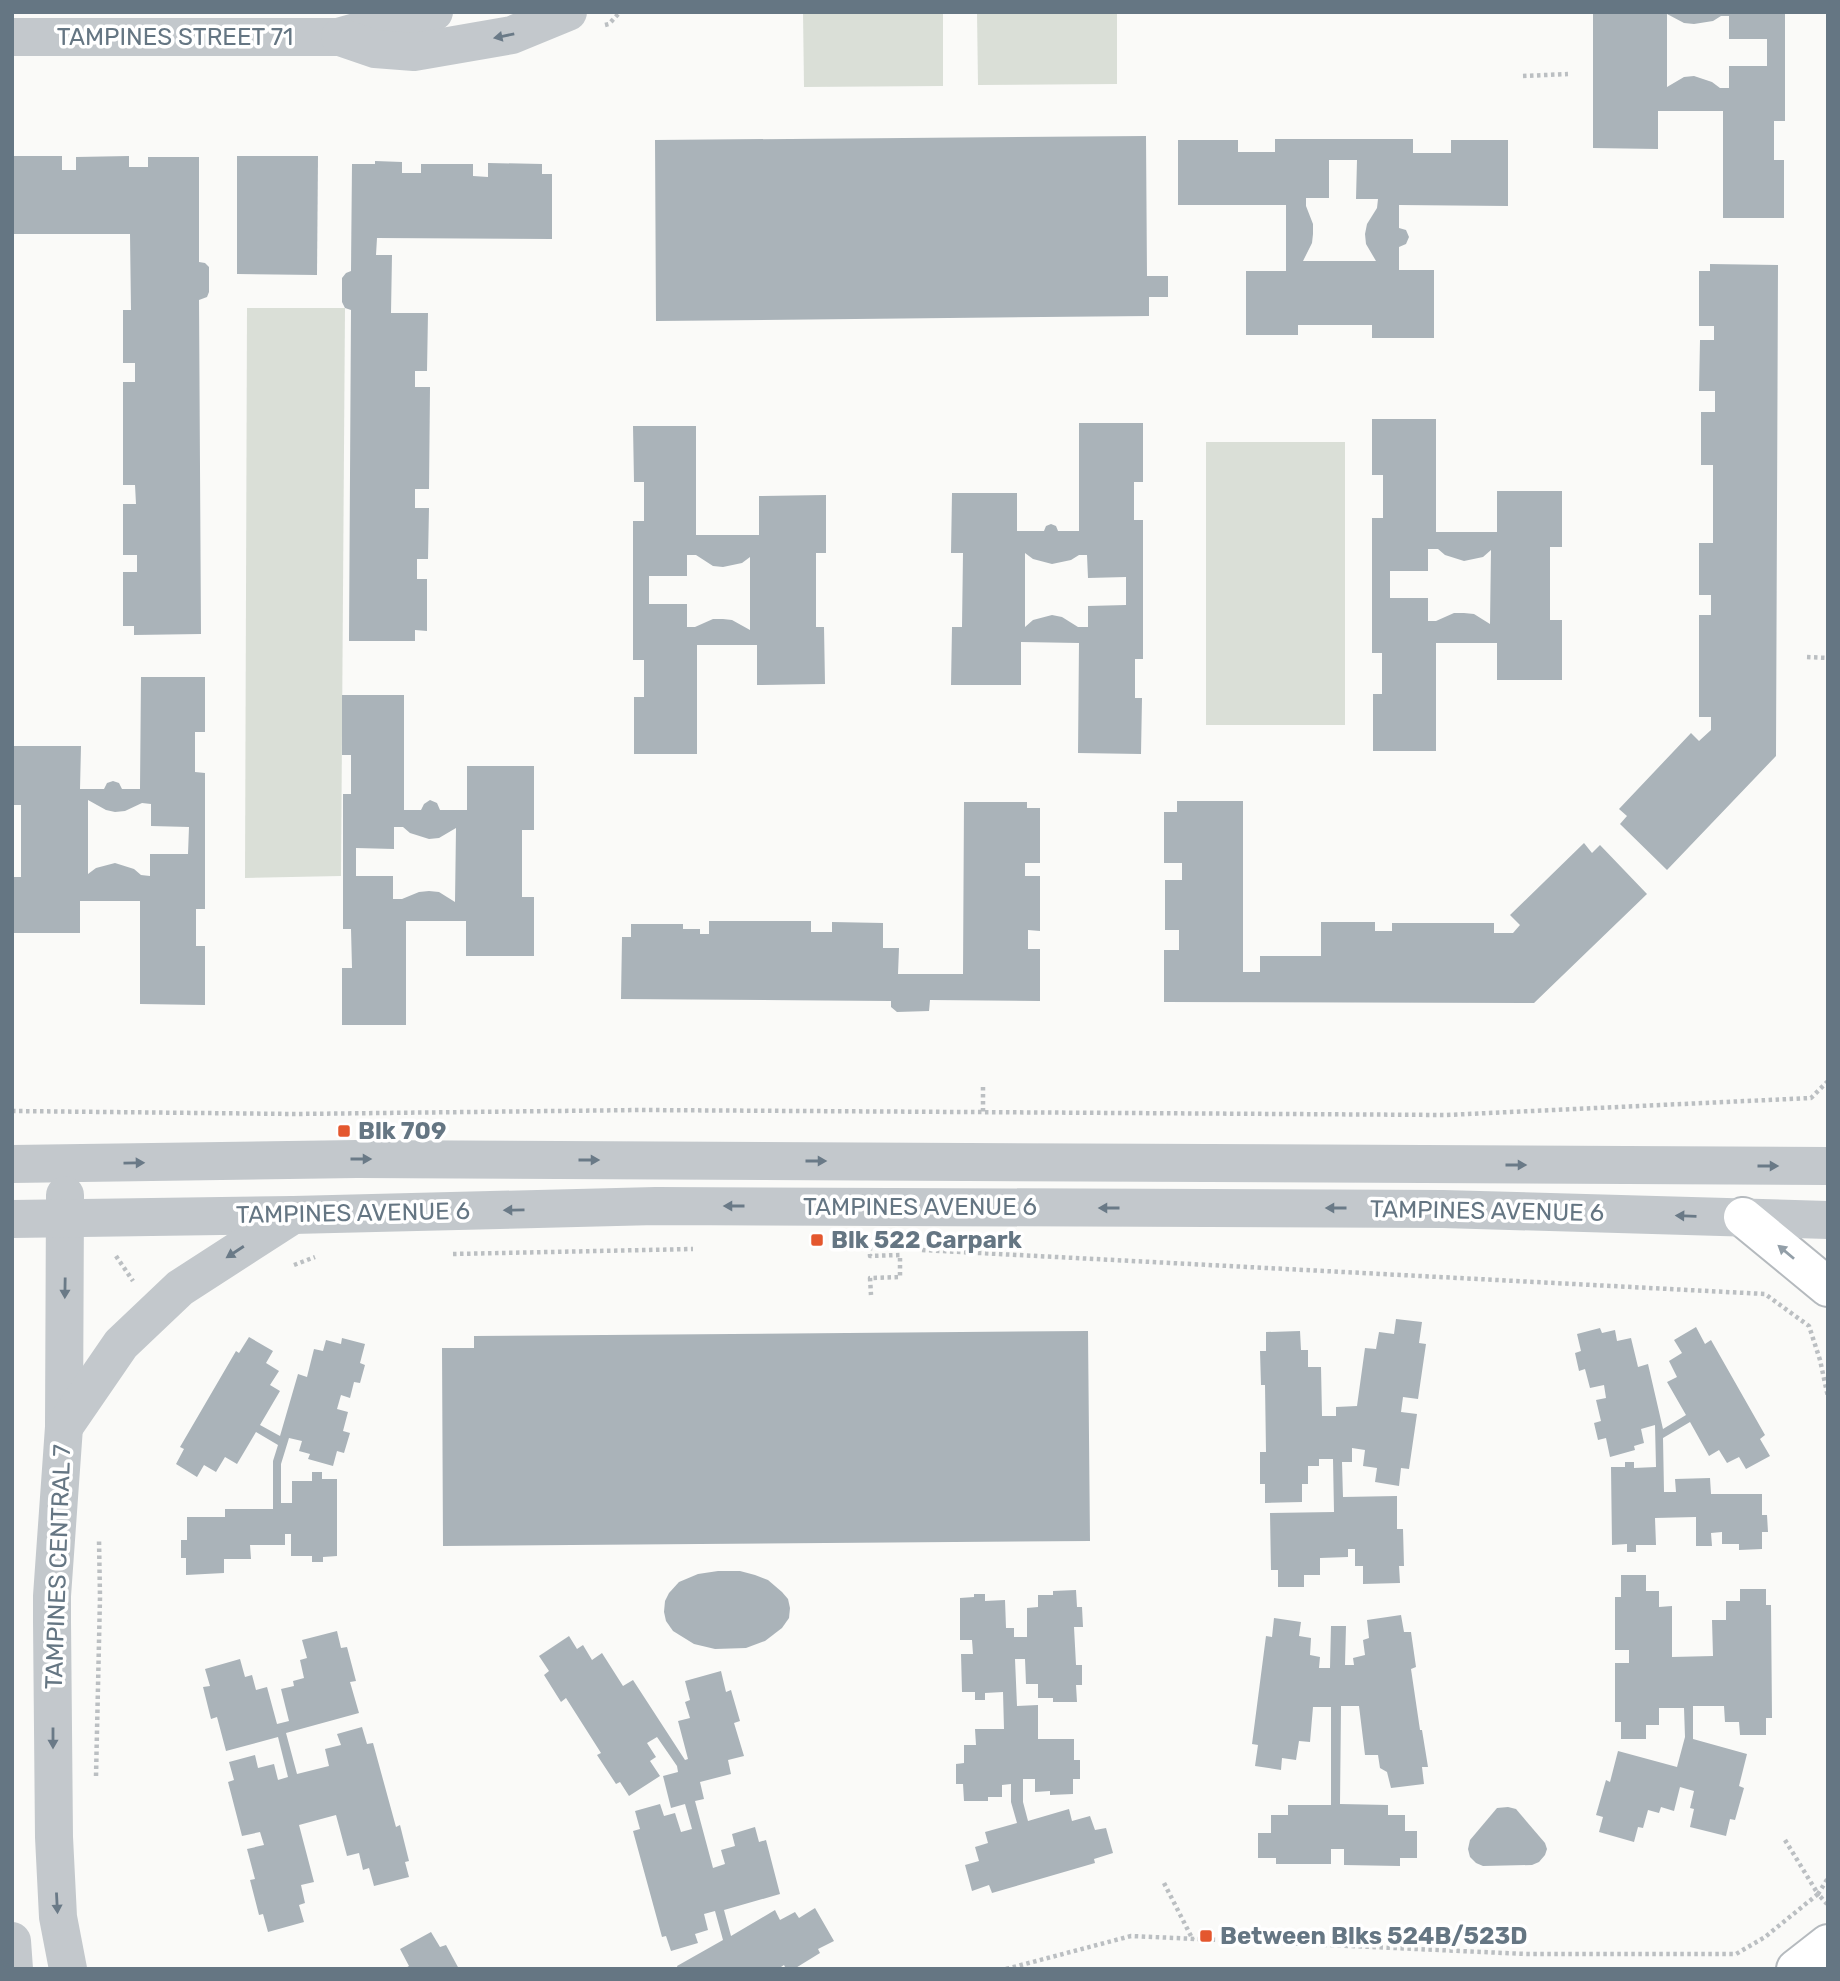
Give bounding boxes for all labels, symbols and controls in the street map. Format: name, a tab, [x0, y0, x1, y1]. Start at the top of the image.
street label: TAMPINES STREET 71	[57, 23, 293, 51]
one-way arrow	[493, 30, 515, 41]
place label: Blk 709	[358, 1117, 446, 1145]
marker: Blk 709	[336, 1123, 352, 1139]
one-way arrow	[350, 1153, 372, 1165]
one-way arrow	[578, 1154, 600, 1166]
one-way arrow	[805, 1155, 827, 1167]
one-way arrow	[123, 1157, 145, 1169]
one-way arrow	[1506, 1159, 1528, 1171]
one-way arrow	[1758, 1160, 1780, 1172]
street label: TAMPINES AVENUE 6	[803, 1193, 1037, 1221]
street label: TAMPINES AVENUE 6	[1370, 1195, 1604, 1227]
street label: TAMPINES AVENUE 6	[236, 1197, 470, 1229]
one-way arrow	[723, 1200, 745, 1212]
one-way arrow	[1097, 1202, 1119, 1214]
one-way arrow	[1325, 1202, 1347, 1214]
one-way arrow	[503, 1204, 525, 1215]
one-way arrow	[1675, 1210, 1697, 1221]
place label: Blk 522 Carpark	[831, 1226, 1022, 1254]
marker: Blk 522 Carpark	[809, 1232, 825, 1248]
one-way arrow	[1777, 1245, 1794, 1260]
one-way arrow	[226, 1246, 245, 1259]
one-way arrow	[59, 1277, 71, 1299]
street label: TAMPINES CENTRAL 7	[40, 1444, 76, 1690]
one-way arrow	[47, 1727, 59, 1749]
one-way arrow	[52, 1893, 63, 1915]
place label: Between Blks 524B/523D	[1220, 1922, 1527, 1950]
marker: Between Blks 524B/523D	[1198, 1928, 1214, 1944]

